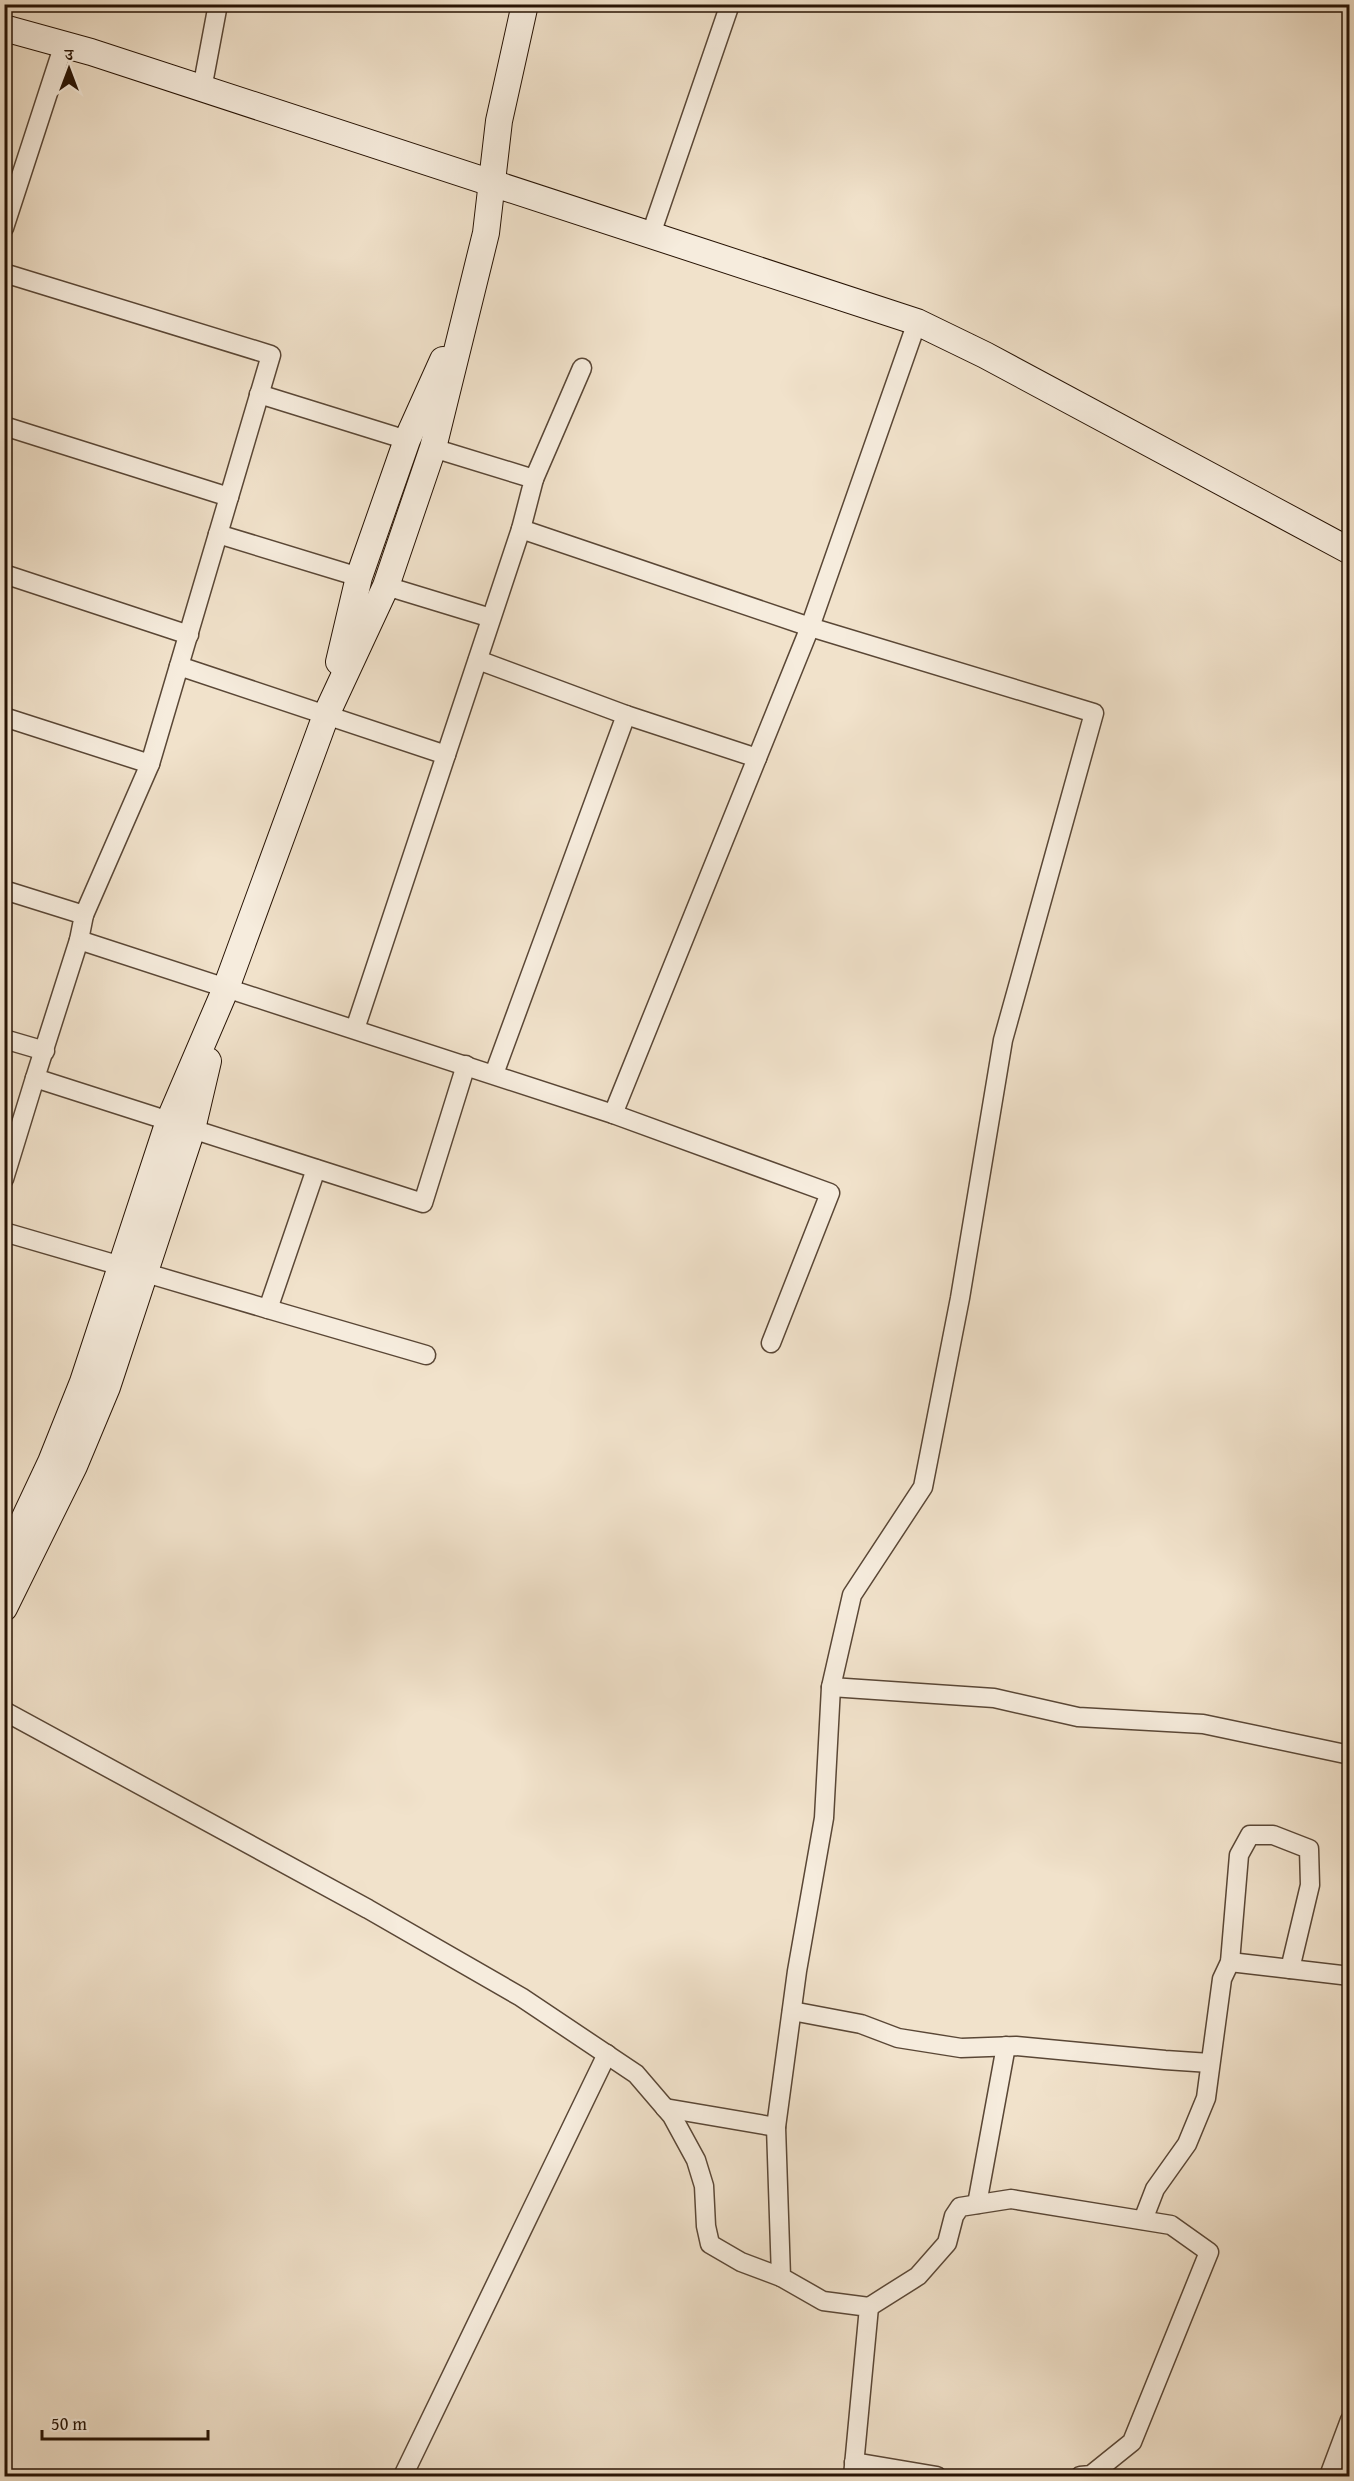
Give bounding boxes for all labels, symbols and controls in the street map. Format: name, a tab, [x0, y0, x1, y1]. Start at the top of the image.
north arrow	[39, 39, 99, 99]
text: उ	[64, 42, 75, 66]
scale bar	[42, 2403, 208, 2441]
text: 50 m	[51, 2410, 87, 2437]

